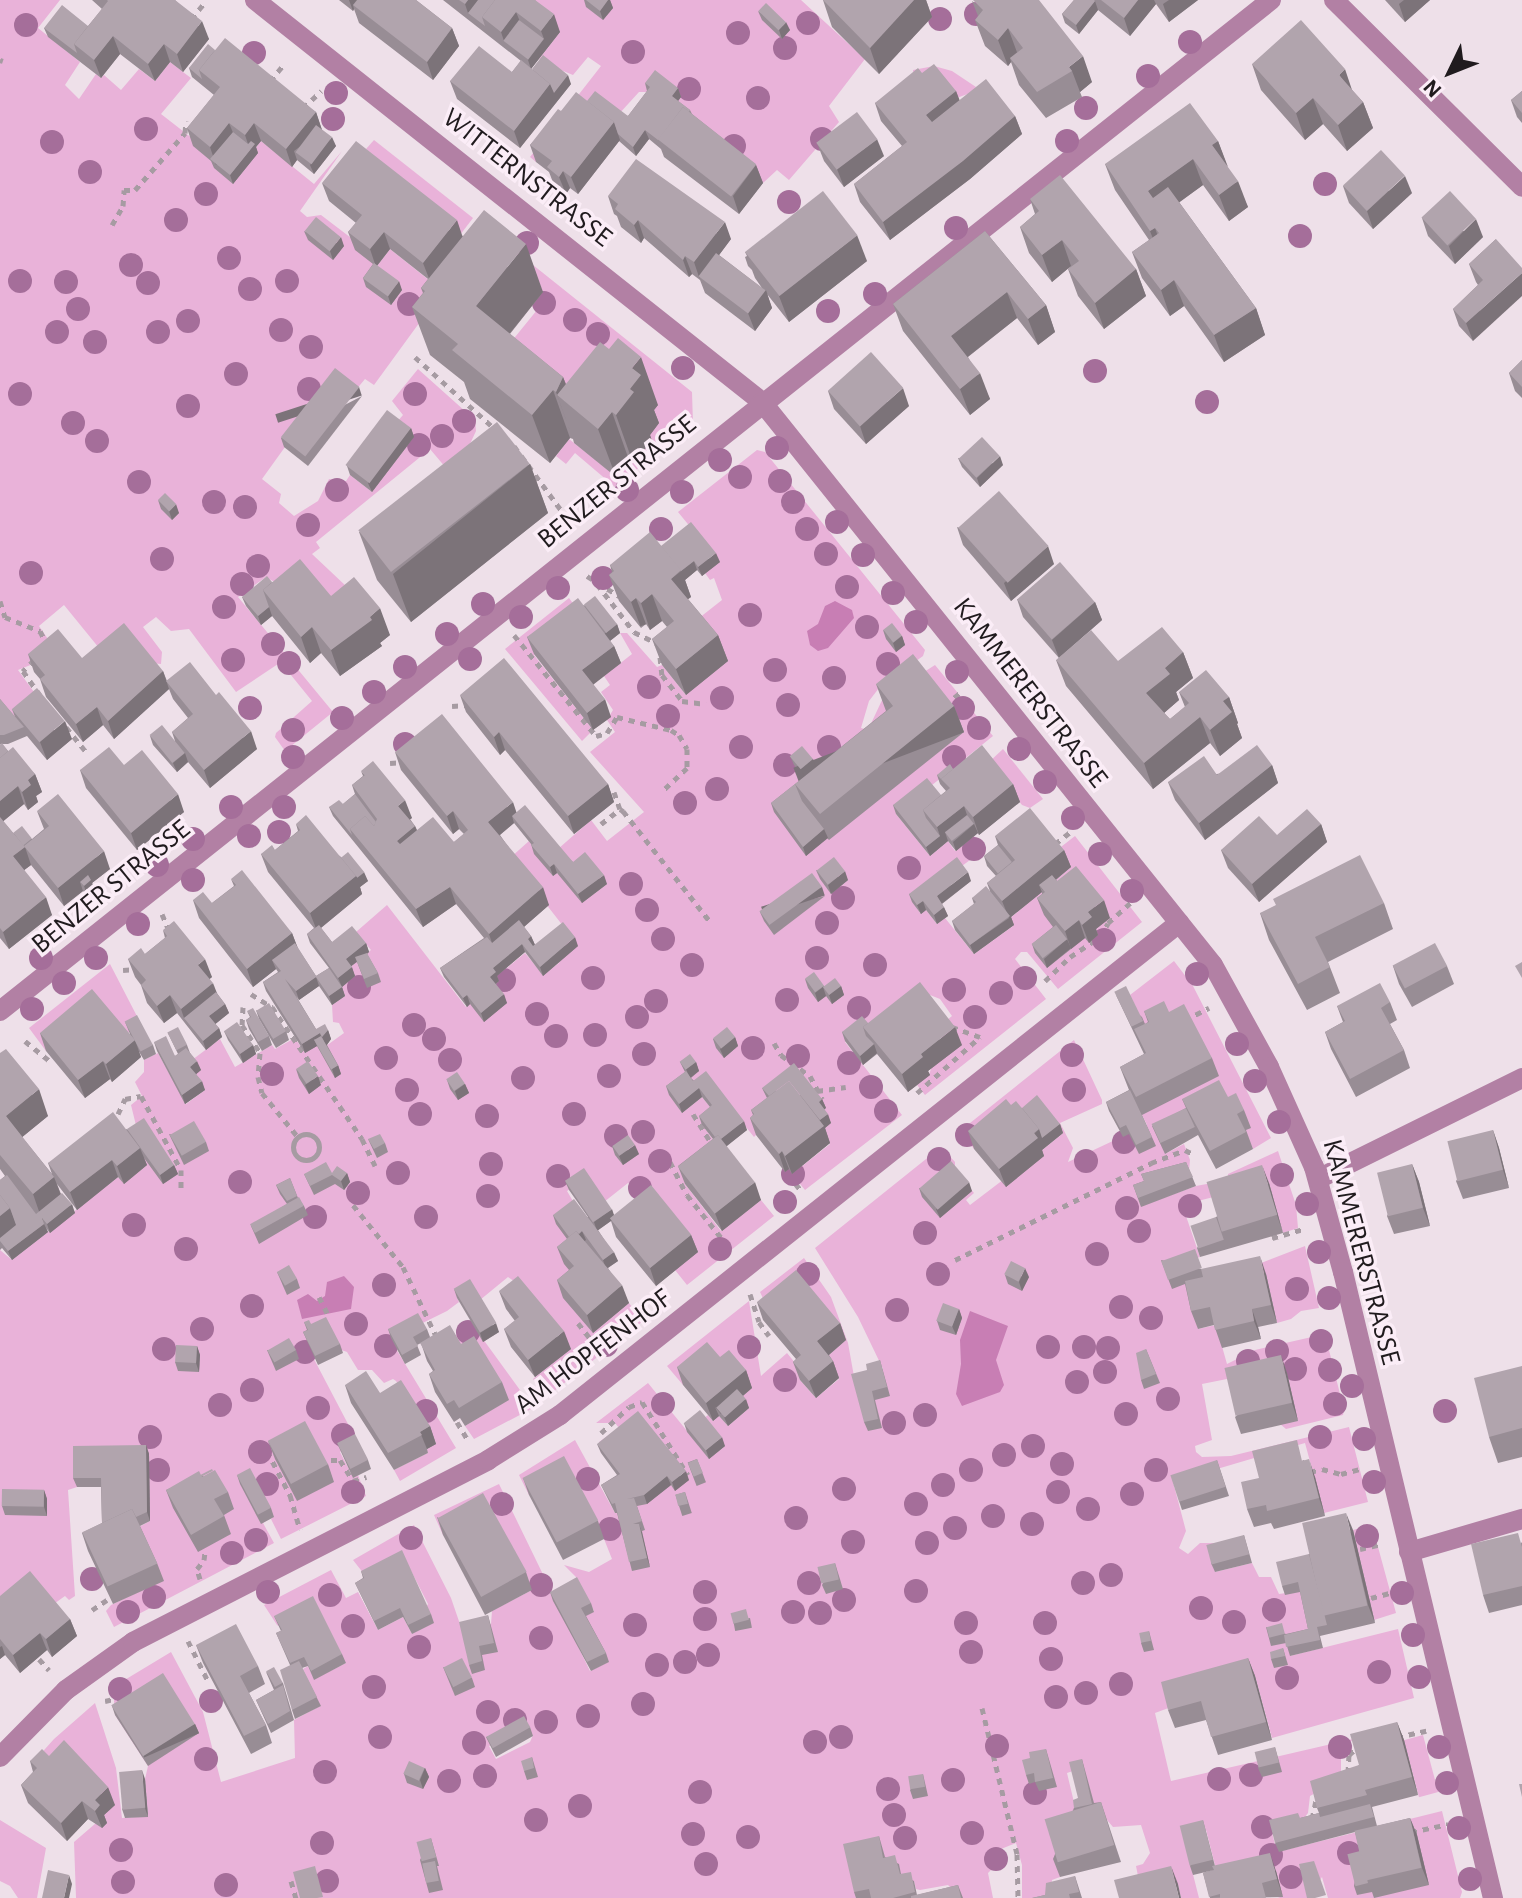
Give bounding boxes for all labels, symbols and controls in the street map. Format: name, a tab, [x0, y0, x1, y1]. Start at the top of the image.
north arrow	[1410, 32, 1490, 112]
text: N	[1419, 75, 1446, 101]
street label: WITTERNSTRASSE	[436, 101, 618, 255]
street label: BENZER STRASSE	[531, 408, 703, 556]
street label: KAMMERERSTRASSE	[945, 591, 1115, 795]
street label: BENZER STRASSE	[25, 813, 197, 961]
street label: KAMMERERSTRASSE	[1315, 1136, 1407, 1368]
street label: AM HOPFENHOF	[508, 1282, 678, 1422]

